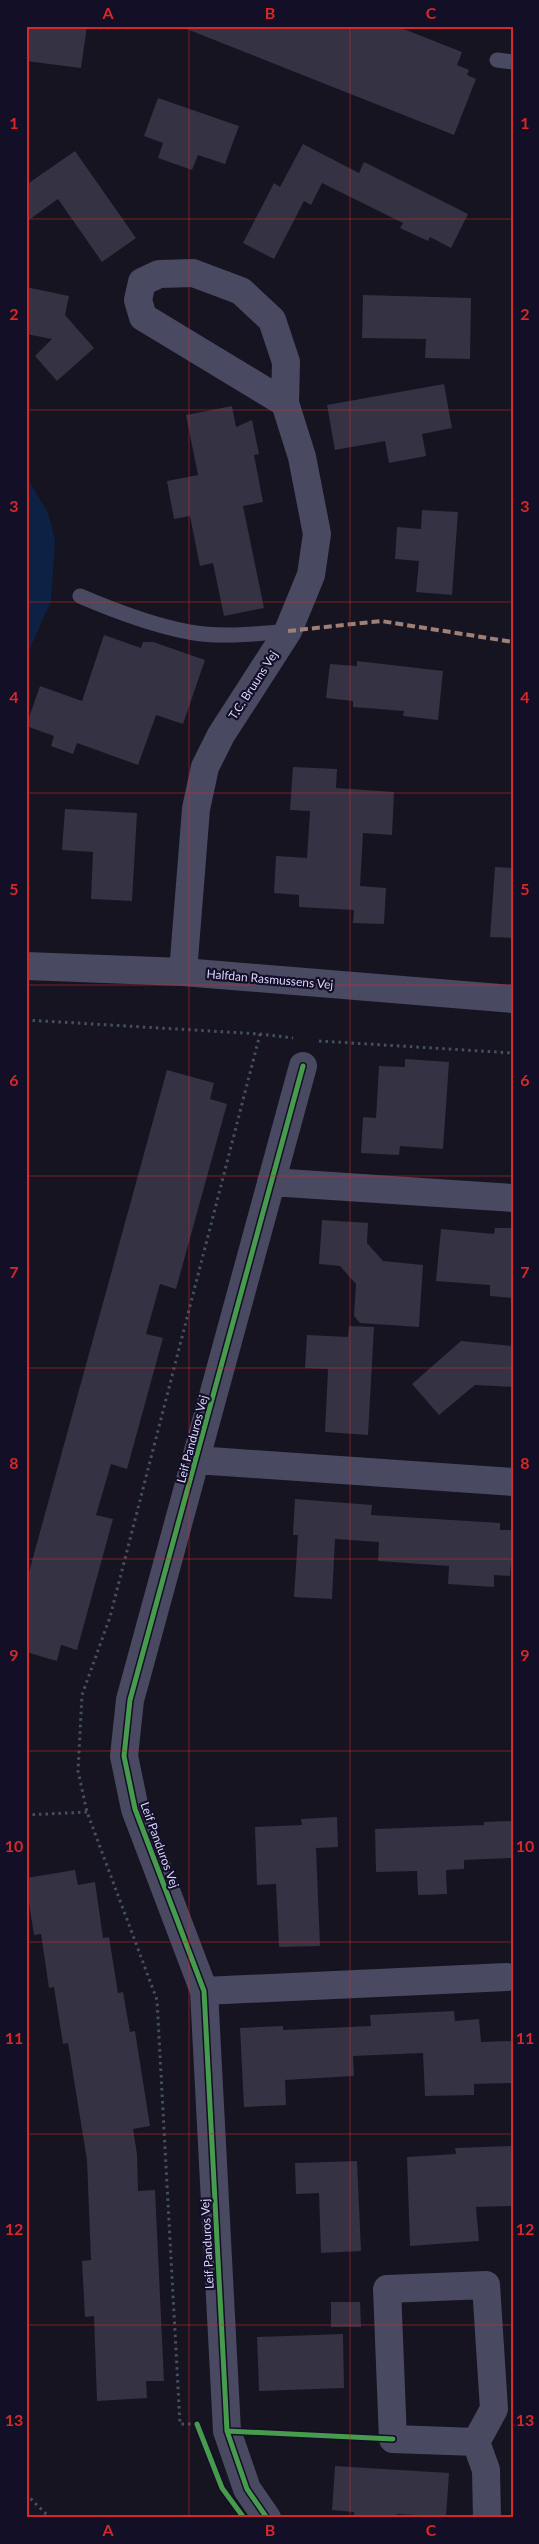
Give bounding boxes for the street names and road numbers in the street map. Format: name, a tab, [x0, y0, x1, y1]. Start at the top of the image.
street label: T.C. Bruuns Vej	[225, 648, 281, 722]
street label: Halfdan Rasmussens Vej	[206, 966, 334, 992]
street label: Leif Panduros Vej	[173, 1393, 211, 1485]
street label: Leif Panduros Vej	[138, 1800, 183, 1890]
street label: Leif Panduros Vej	[197, 2198, 217, 2289]

